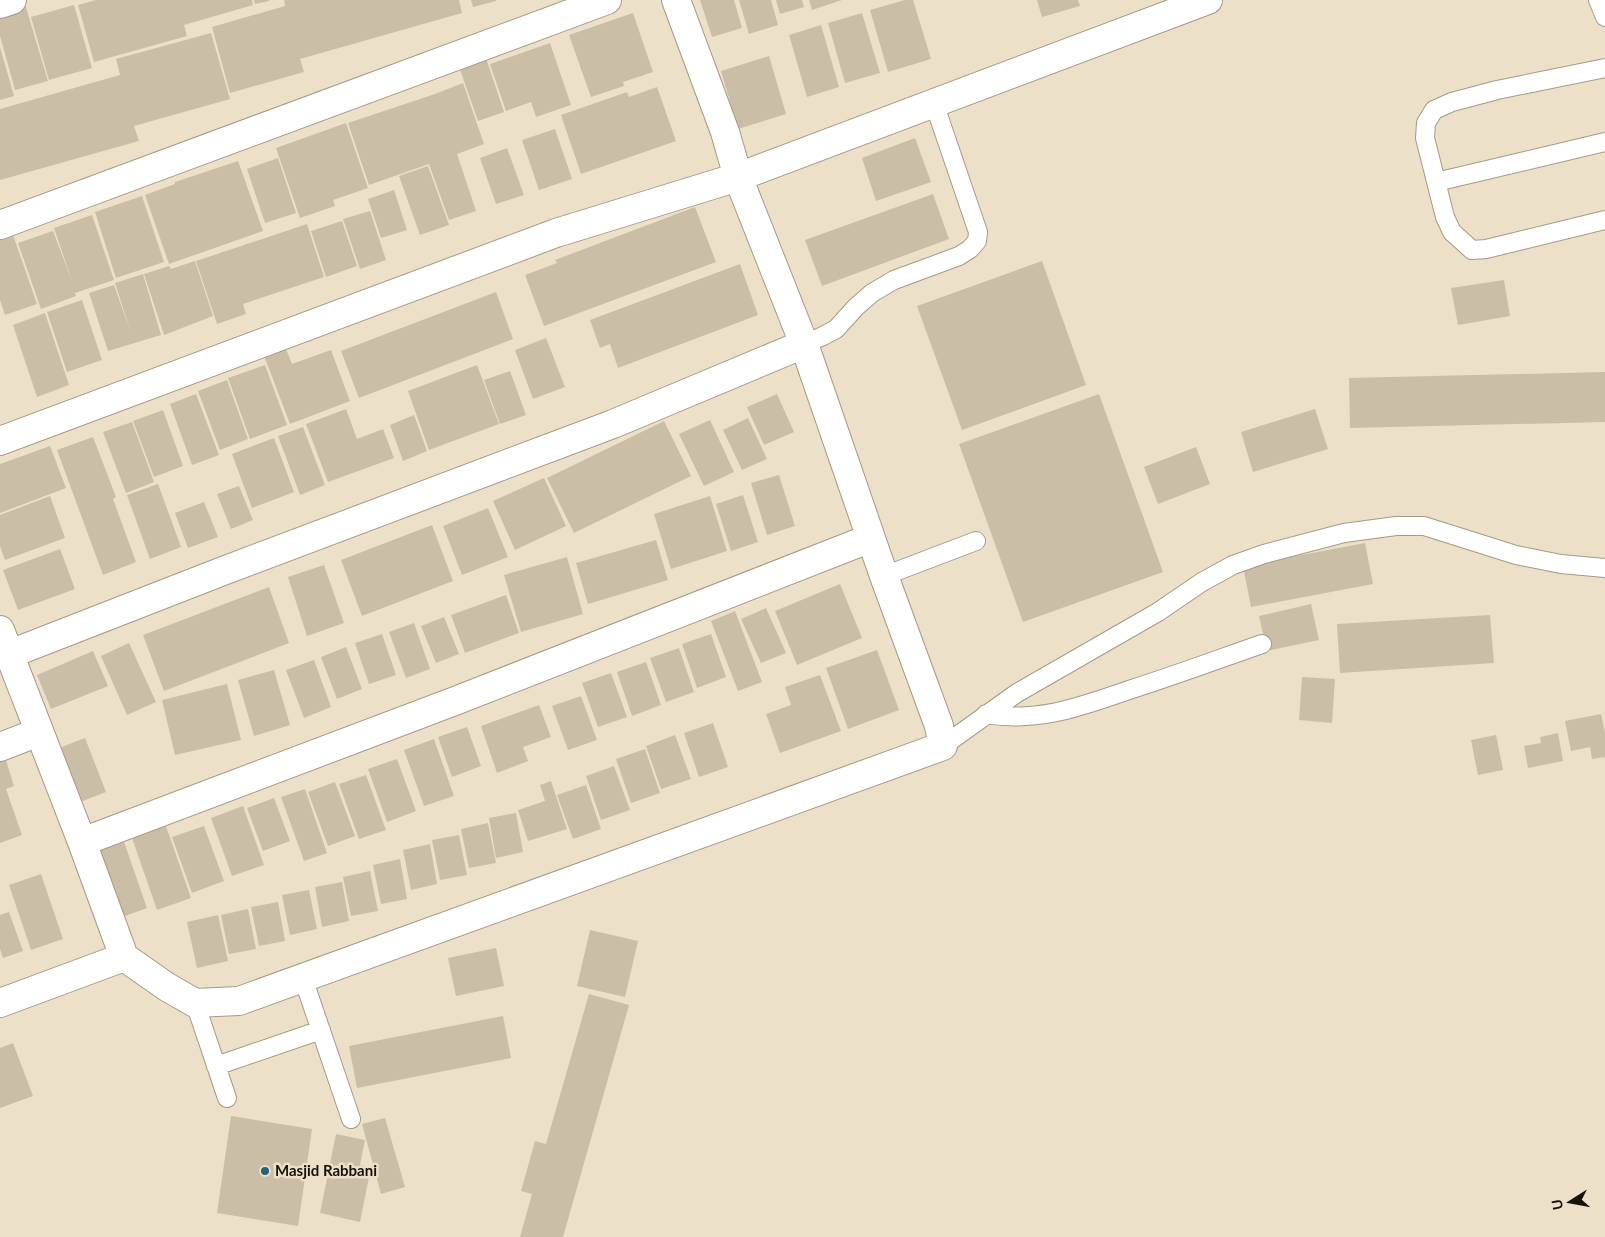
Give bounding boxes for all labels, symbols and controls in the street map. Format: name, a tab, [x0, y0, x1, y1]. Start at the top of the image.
place label: Masjid Rabbani	[275, 1161, 377, 1179]
marker: Masjid Rabbani	[259, 1165, 271, 1177]
north arrow	[1545, 1177, 1595, 1227]
text: U	[1547, 1198, 1566, 1211]

